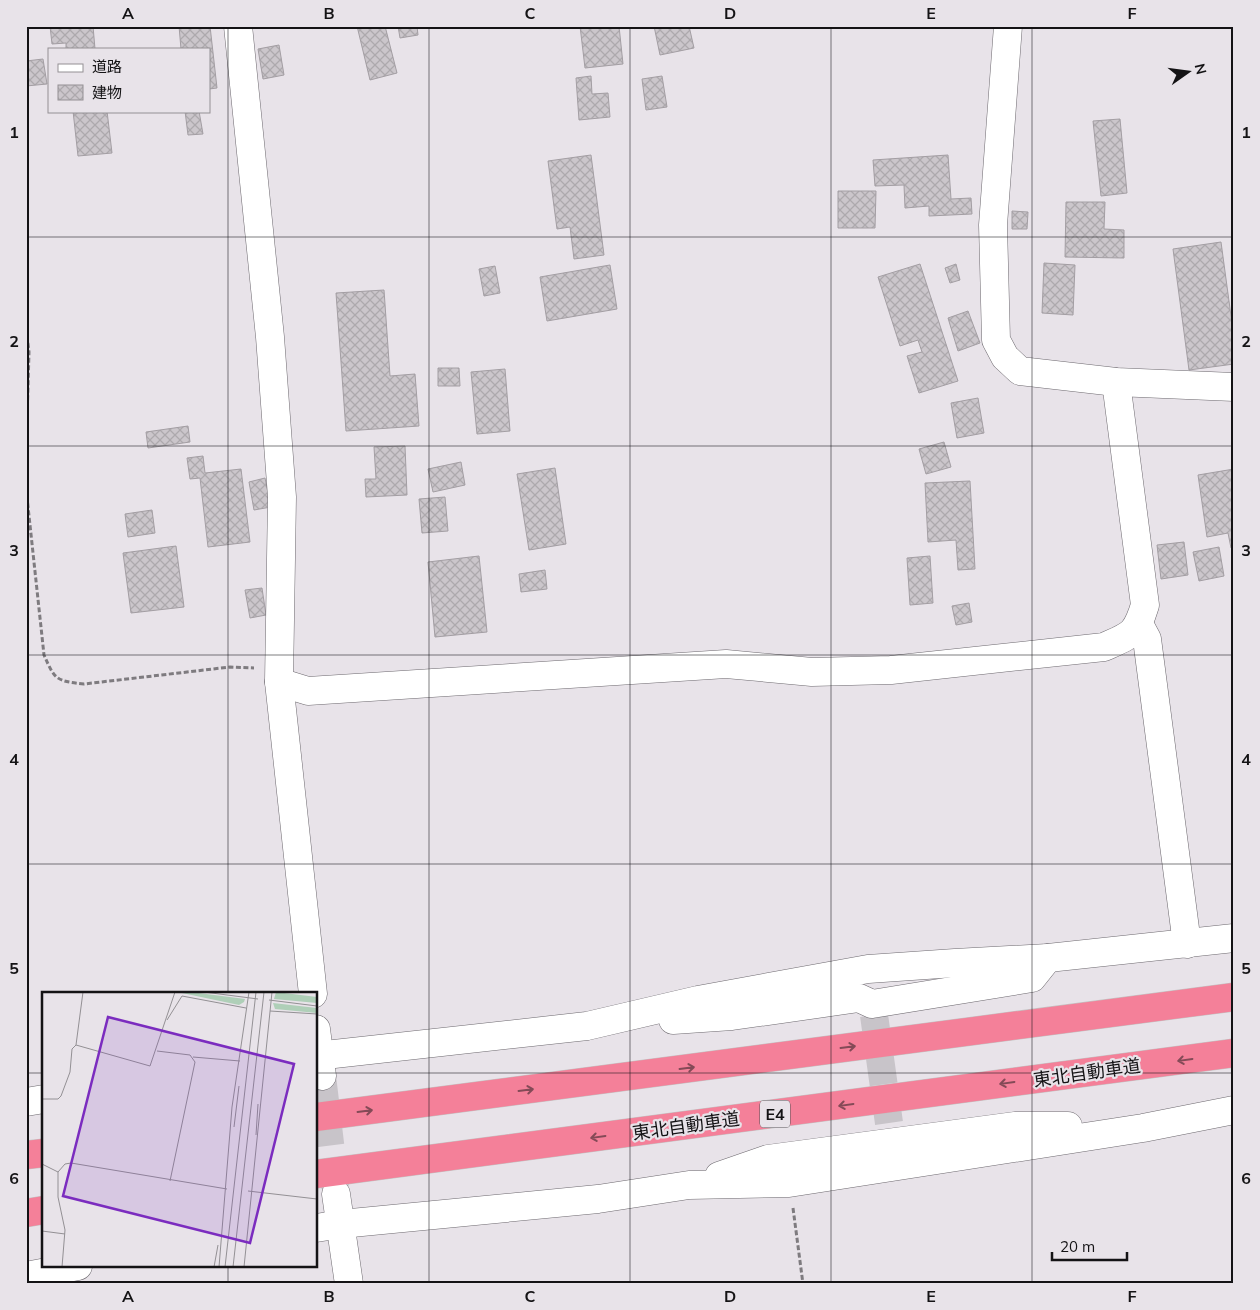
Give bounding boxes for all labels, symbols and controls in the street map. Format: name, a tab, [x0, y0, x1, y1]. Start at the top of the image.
text: A	[122, 3, 134, 23]
text: B	[323, 3, 335, 23]
text: C	[525, 3, 536, 23]
text: D	[724, 3, 736, 23]
text: E	[926, 3, 936, 23]
text: F	[1127, 3, 1137, 23]
legend	[48, 48, 210, 112]
north arrow	[1162, 48, 1212, 98]
text: 道路	[92, 57, 122, 76]
text: N	[1191, 62, 1211, 76]
text: 建物	[92, 83, 122, 102]
text: 1	[9, 122, 19, 142]
text: 1	[1241, 122, 1251, 142]
text: 2	[9, 331, 19, 351]
text: 2	[1241, 331, 1251, 351]
text: 3	[9, 540, 19, 560]
text: 3	[1241, 540, 1251, 560]
text: 4	[9, 749, 19, 769]
text: 4	[1241, 749, 1251, 769]
text: 5	[9, 958, 19, 978]
text: 5	[1241, 958, 1251, 978]
inset map	[42, 992, 318, 1268]
one-way arrow	[840, 1042, 856, 1052]
street label: 東北自動車道	[1032, 1054, 1142, 1091]
one-way arrow	[1178, 1055, 1194, 1065]
one-way arrow	[679, 1063, 695, 1073]
one-way arrow	[999, 1079, 1015, 1089]
one-way arrow	[517, 1084, 533, 1094]
road number: E4	[760, 1100, 790, 1128]
one-way arrow	[838, 1100, 854, 1110]
one-way arrow	[356, 1106, 372, 1116]
street label: 東北自動車道	[631, 1107, 741, 1144]
one-way arrow	[590, 1132, 606, 1142]
text: 6	[9, 1168, 19, 1188]
text: 6	[1241, 1168, 1251, 1188]
scale bar	[1052, 1230, 1128, 1262]
text: 20 m	[1060, 1237, 1095, 1256]
text: A	[122, 1286, 134, 1306]
text: B	[323, 1286, 335, 1306]
text: C	[525, 1286, 536, 1306]
text: D	[724, 1286, 736, 1306]
text: E	[926, 1286, 936, 1306]
text: F	[1127, 1286, 1137, 1306]

